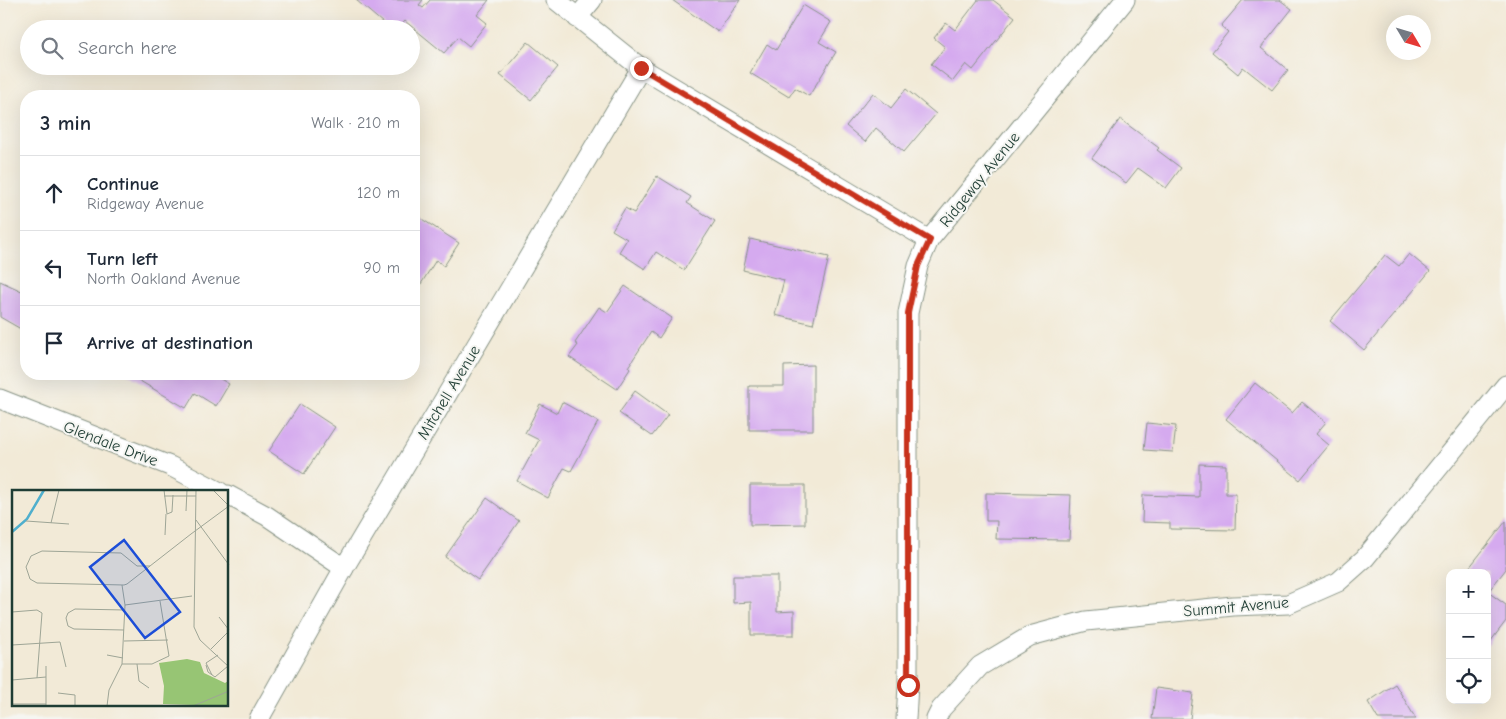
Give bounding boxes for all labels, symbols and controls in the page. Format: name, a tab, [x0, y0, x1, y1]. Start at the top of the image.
north arrow	[1386, 15, 1431, 60]
search box	[20, 20, 420, 75]
icon: search	[38, 34, 66, 62]
text: Search here	[78, 37, 177, 59]
route end	[630, 57, 653, 80]
text: 3 min	[40, 111, 91, 135]
text: Walk · 210 m	[311, 114, 400, 132]
street label: Ridgeway Avenue	[936, 129, 1024, 231]
text: Continue	[87, 173, 159, 195]
icon: ahead	[40, 179, 68, 207]
text: 120 m	[357, 184, 400, 202]
text: Ridgeway Avenue	[87, 195, 204, 213]
text: Turn left	[87, 248, 158, 270]
icon: left	[40, 254, 68, 282]
text: 90 m	[363, 259, 400, 277]
text: North Oakland Avenue	[87, 270, 240, 288]
icon: arrive	[40, 329, 68, 357]
text: Arrive at destination	[87, 332, 253, 354]
street label: Mitchell Avenue	[414, 342, 484, 443]
street label: Glendale Drive	[61, 418, 160, 470]
inset map	[12, 490, 229, 706]
map controls	[1446, 569, 1491, 704]
button: +	[1446, 569, 1491, 614]
street label: Summit Avenue	[1183, 593, 1290, 621]
button: −	[1446, 614, 1491, 659]
button: locate	[1446, 659, 1491, 704]
route start	[897, 674, 920, 697]

